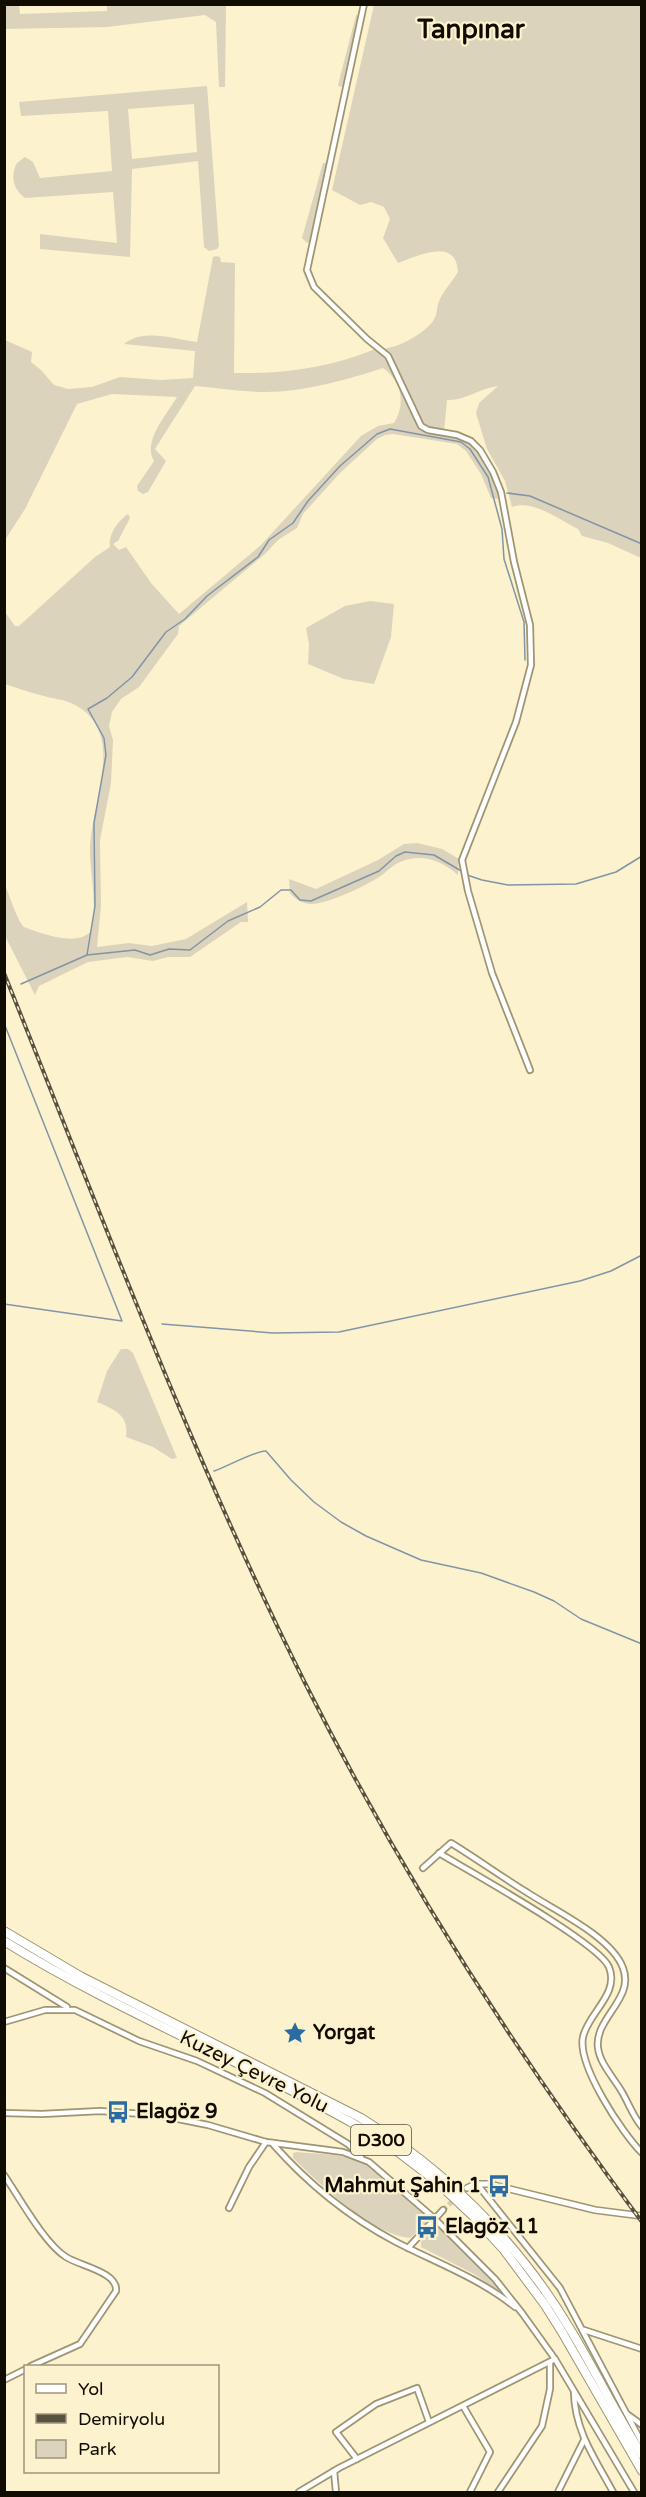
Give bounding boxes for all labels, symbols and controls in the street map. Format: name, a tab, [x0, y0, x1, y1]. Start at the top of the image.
district label: Tanpınar	[416, 14, 526, 45]
place icon: Yorgat	[282, 2020, 308, 2046]
place label: Yorgat	[313, 2021, 375, 2045]
street label: Kuzey Çevre Yolu	[176, 2026, 332, 2118]
bus stop icon: Elagöz 9	[105, 2099, 131, 2125]
place label: Elagöz 9	[136, 2100, 217, 2124]
road number: D300	[351, 2125, 411, 2155]
bus stop icon: Mahmut Şahin 1	[486, 2173, 512, 2199]
place label: Mahmut Şahin 1	[324, 2174, 481, 2198]
bus stop icon: Elagöz 11	[414, 2214, 440, 2240]
place label: Elagöz 11	[445, 2215, 539, 2239]
legend	[24, 2365, 219, 2473]
text: Yol	[78, 2378, 104, 2400]
text: Demiryolu	[78, 2408, 165, 2430]
text: Park	[78, 2438, 117, 2460]

